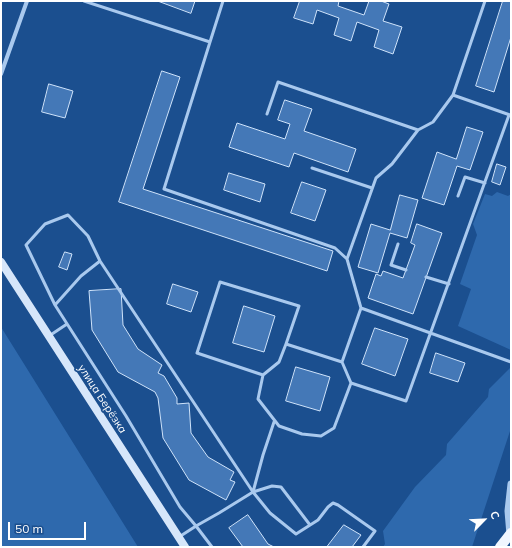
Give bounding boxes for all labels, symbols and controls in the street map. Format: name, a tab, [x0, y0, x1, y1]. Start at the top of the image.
street label: улица Берёзка	[75, 362, 129, 436]
north arrow	[464, 500, 504, 540]
text: С	[487, 509, 503, 521]
scale bar	[10, 514, 88, 540]
text: 50 m	[15, 521, 43, 536]

